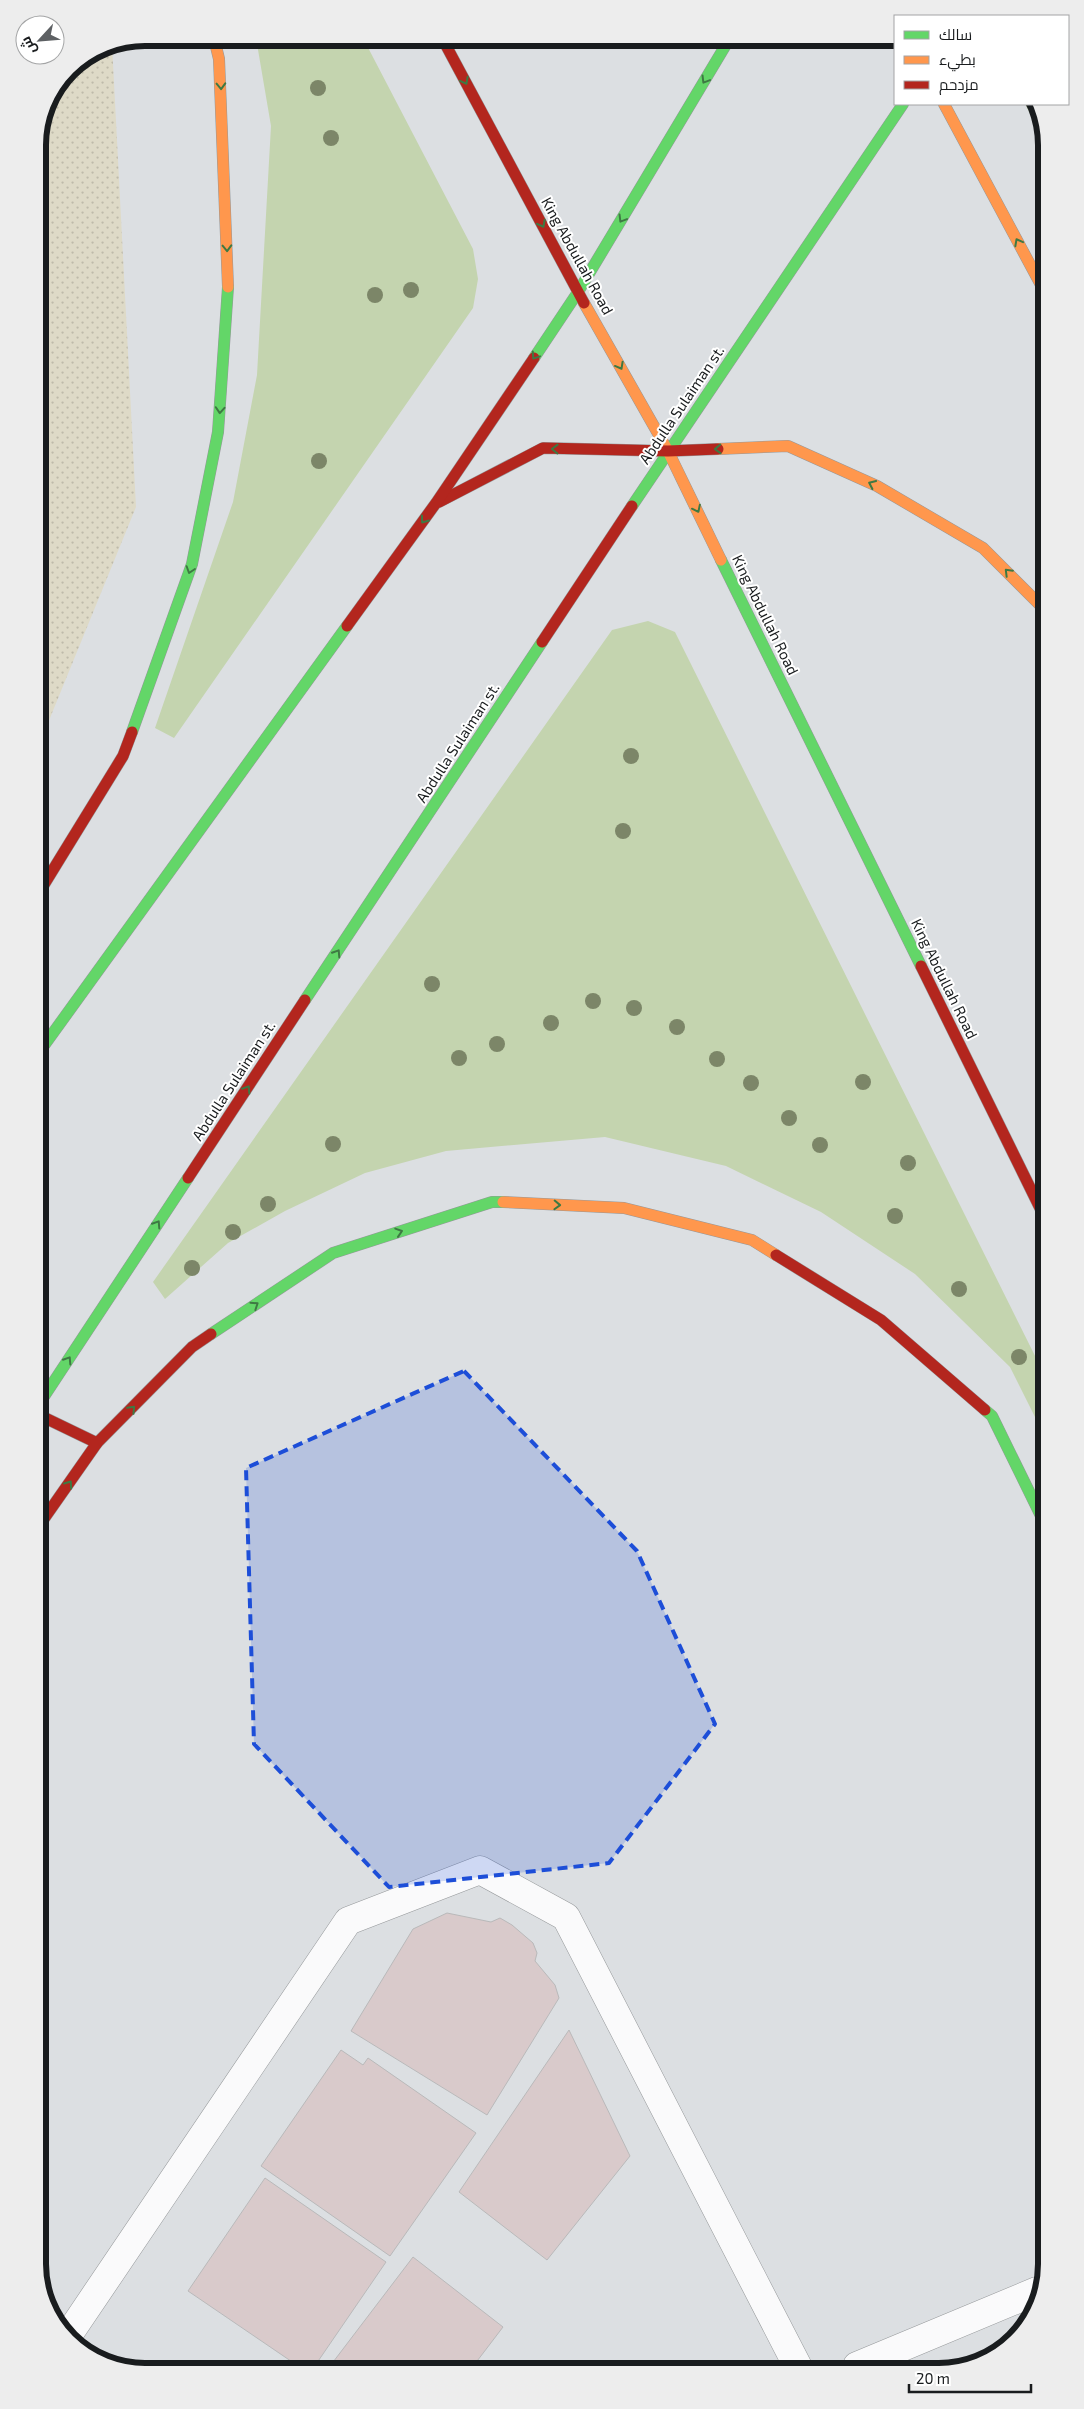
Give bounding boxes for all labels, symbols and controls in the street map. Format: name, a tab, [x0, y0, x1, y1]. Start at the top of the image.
north arrow	[15, 15, 65, 65]
legend	[894, 15, 1069, 105]
text: سالك	[939, 25, 972, 43]
text: ش	[16, 34, 40, 58]
text: بطيء	[939, 50, 976, 72]
one-way arrow	[702, 74, 712, 83]
one-way arrow	[459, 75, 469, 84]
text: مزدحم	[939, 75, 979, 95]
one-way arrow	[215, 82, 226, 90]
street label: King Abdullah Road	[538, 194, 618, 317]
one-way arrow	[618, 213, 628, 222]
one-way arrow	[536, 218, 546, 227]
one-way arrow	[1014, 238, 1024, 247]
one-way arrow	[222, 244, 232, 252]
street label: Abdulla Sulaiman st.	[635, 342, 728, 467]
one-way arrow	[532, 350, 541, 360]
one-way arrow	[614, 361, 624, 370]
one-way arrow	[214, 406, 225, 414]
one-way arrow	[551, 443, 559, 454]
one-way arrow	[714, 444, 722, 455]
one-way arrow	[868, 480, 877, 490]
one-way arrow	[691, 504, 701, 513]
one-way arrow	[421, 514, 430, 524]
street label: King Abdullah Road	[729, 552, 803, 678]
one-way arrow	[186, 565, 196, 573]
one-way arrow	[1004, 569, 1013, 578]
street label: Abdulla Sulaiman st.	[412, 679, 503, 806]
street label: King Abdullah Road	[908, 916, 982, 1042]
one-way arrow	[330, 950, 340, 959]
street label: Abdulla Sulaiman st.	[188, 1017, 279, 1144]
one-way arrow	[241, 1085, 250, 1095]
one-way arrow	[553, 1200, 561, 1210]
one-way arrow	[151, 1221, 161, 1230]
one-way arrow	[394, 1227, 402, 1237]
one-way arrow	[250, 1302, 259, 1311]
one-way arrow	[62, 1356, 71, 1366]
one-way arrow	[126, 1405, 135, 1414]
one-way arrow	[63, 1480, 72, 1489]
scale bar	[909, 2362, 1032, 2394]
text: 20 m	[916, 2369, 950, 2387]

